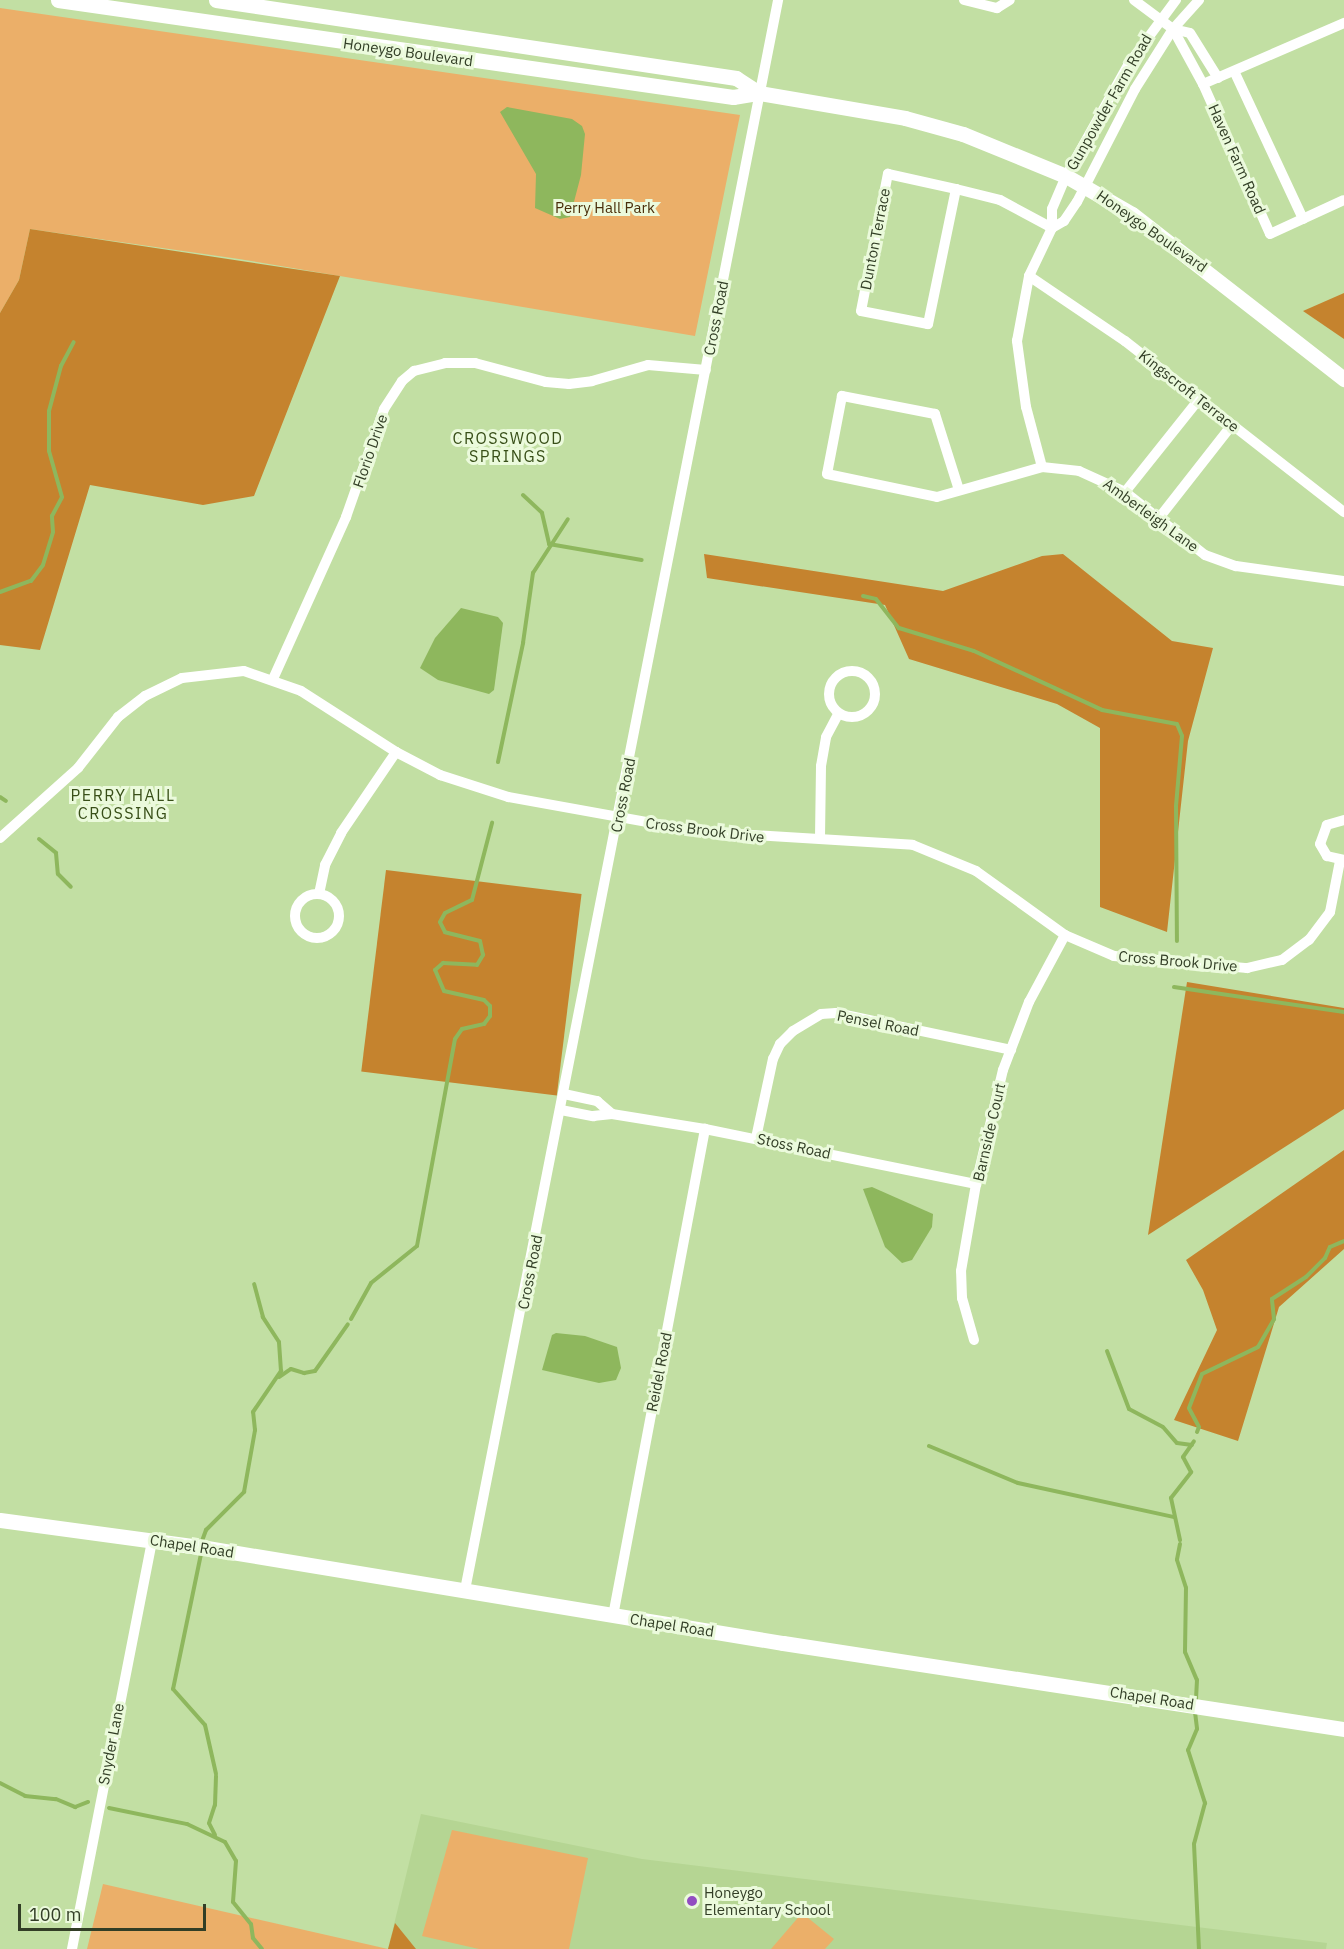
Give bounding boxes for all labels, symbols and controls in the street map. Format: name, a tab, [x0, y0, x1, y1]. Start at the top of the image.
street label: Gunpowder Farm Road	[1063, 31, 1155, 173]
street label: Honeygo Boulevard	[342, 34, 474, 70]
street label: Haven Farm Road	[1205, 101, 1269, 217]
street label: Honeygo Boulevard	[1093, 186, 1211, 276]
street label: Dunton Terrace	[856, 187, 894, 291]
park label: Perry Hall Park	[555, 199, 655, 217]
street label: Cross Road	[700, 279, 732, 357]
street label: Kingscroft Terrace	[1135, 346, 1243, 436]
street label: Florio Drive	[349, 412, 391, 490]
district label: CROSSWOOD SPRINGS	[453, 428, 563, 466]
street label: Amberleigh Lane	[1100, 474, 1202, 556]
street label: Cross Road	[607, 756, 639, 834]
district label: PERRY HALL CROSSING	[71, 785, 175, 823]
street label: Cross Brook Drive	[645, 814, 765, 846]
street label: Cross Brook Drive	[1118, 947, 1238, 975]
street label: Pensel Road	[835, 1006, 921, 1040]
street label: Barnside Court	[969, 1081, 1009, 1183]
street label: Stoss Road	[756, 1129, 832, 1163]
street label: Cross Road	[514, 1233, 546, 1311]
street label: Reidel Road	[642, 1331, 676, 1413]
street label: Chapel Road	[149, 1530, 235, 1562]
street label: Chapel Road	[629, 1609, 715, 1641]
street label: Chapel Road	[1109, 1682, 1195, 1714]
street label: Snyder Lane	[94, 1702, 128, 1786]
place label: Honeygo Elementary School	[704, 1883, 831, 1918]
scale bar	[21, 1892, 208, 1930]
marker: Honeygo Elementary School	[685, 1894, 699, 1908]
text: 100 m	[29, 1903, 81, 1926]

